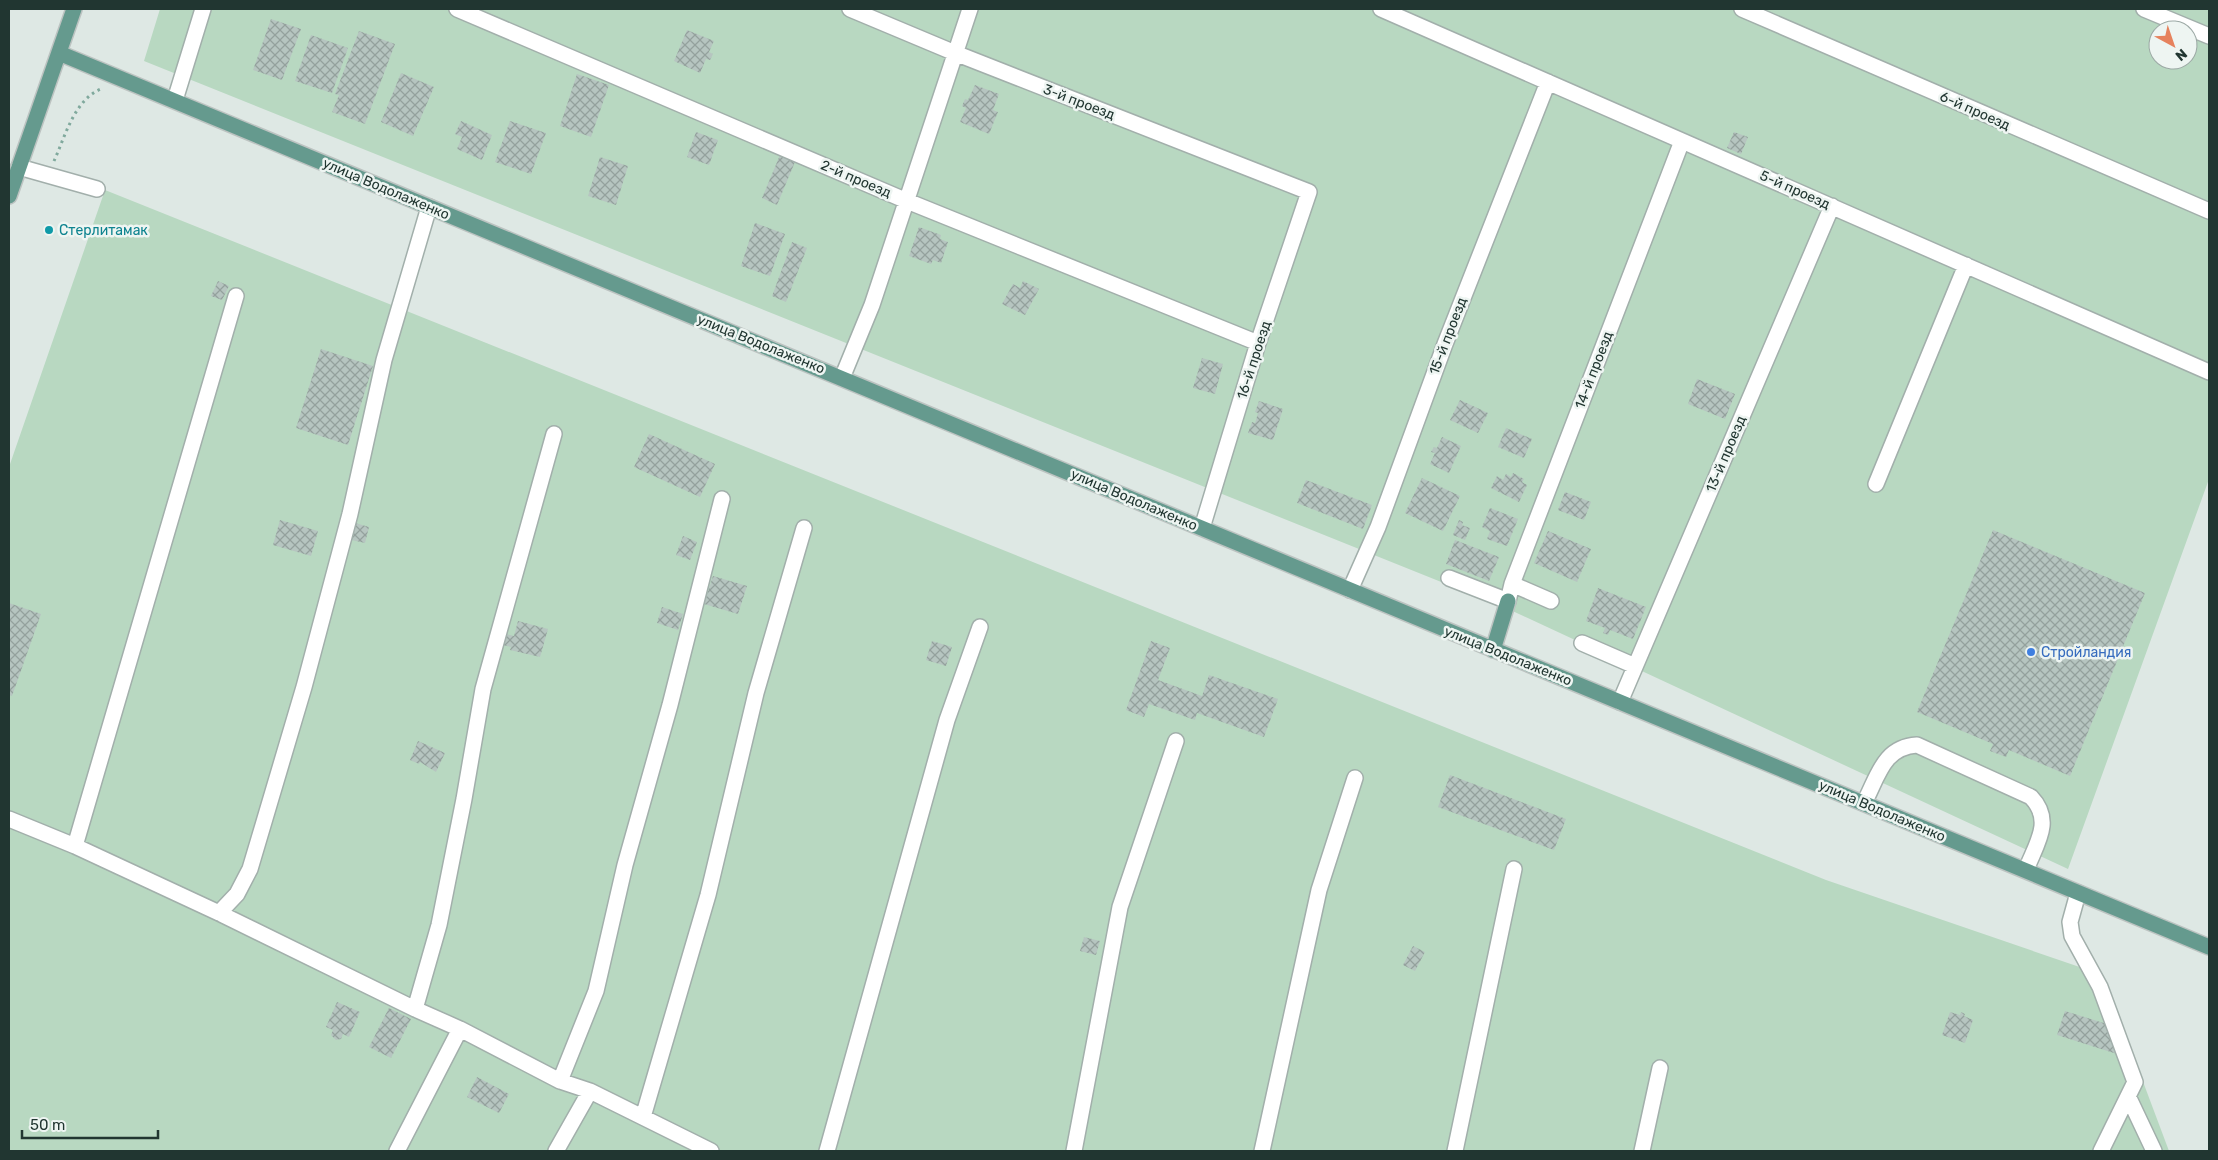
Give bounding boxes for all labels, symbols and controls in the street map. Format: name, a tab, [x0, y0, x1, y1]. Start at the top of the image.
north arrow	[2148, 20, 2198, 70]
text: N	[2172, 45, 2190, 64]
street label: 3-й проезд	[1041, 81, 1117, 123]
street label: 6-й проезд	[1937, 88, 2013, 134]
street label: улица Водолаженко	[320, 155, 452, 223]
street label: 2-й проезд	[818, 157, 894, 201]
street label: 5-й проезд	[1757, 167, 1833, 213]
place label: Стерлитамак	[59, 222, 148, 239]
marker: Стерлитамак	[43, 224, 55, 236]
street label: 15-й проезд	[1426, 295, 1470, 377]
street label: улица Водолаженко	[695, 311, 827, 377]
street label: 16-й проезд	[1233, 319, 1275, 401]
street label: 14-й проезд	[1571, 329, 1617, 411]
street label: 13-й проезд	[1702, 413, 1750, 495]
street label: улица Водолаженко	[1068, 466, 1200, 534]
street label: улица Водолаженко	[1442, 623, 1574, 689]
place label: Стройландия	[2041, 644, 2131, 661]
marker: Стройландия	[2025, 646, 2037, 658]
street label: улица Водолаженко	[1816, 777, 1948, 845]
scale bar	[22, 1108, 159, 1140]
text: 50 m	[30, 1116, 65, 1134]

